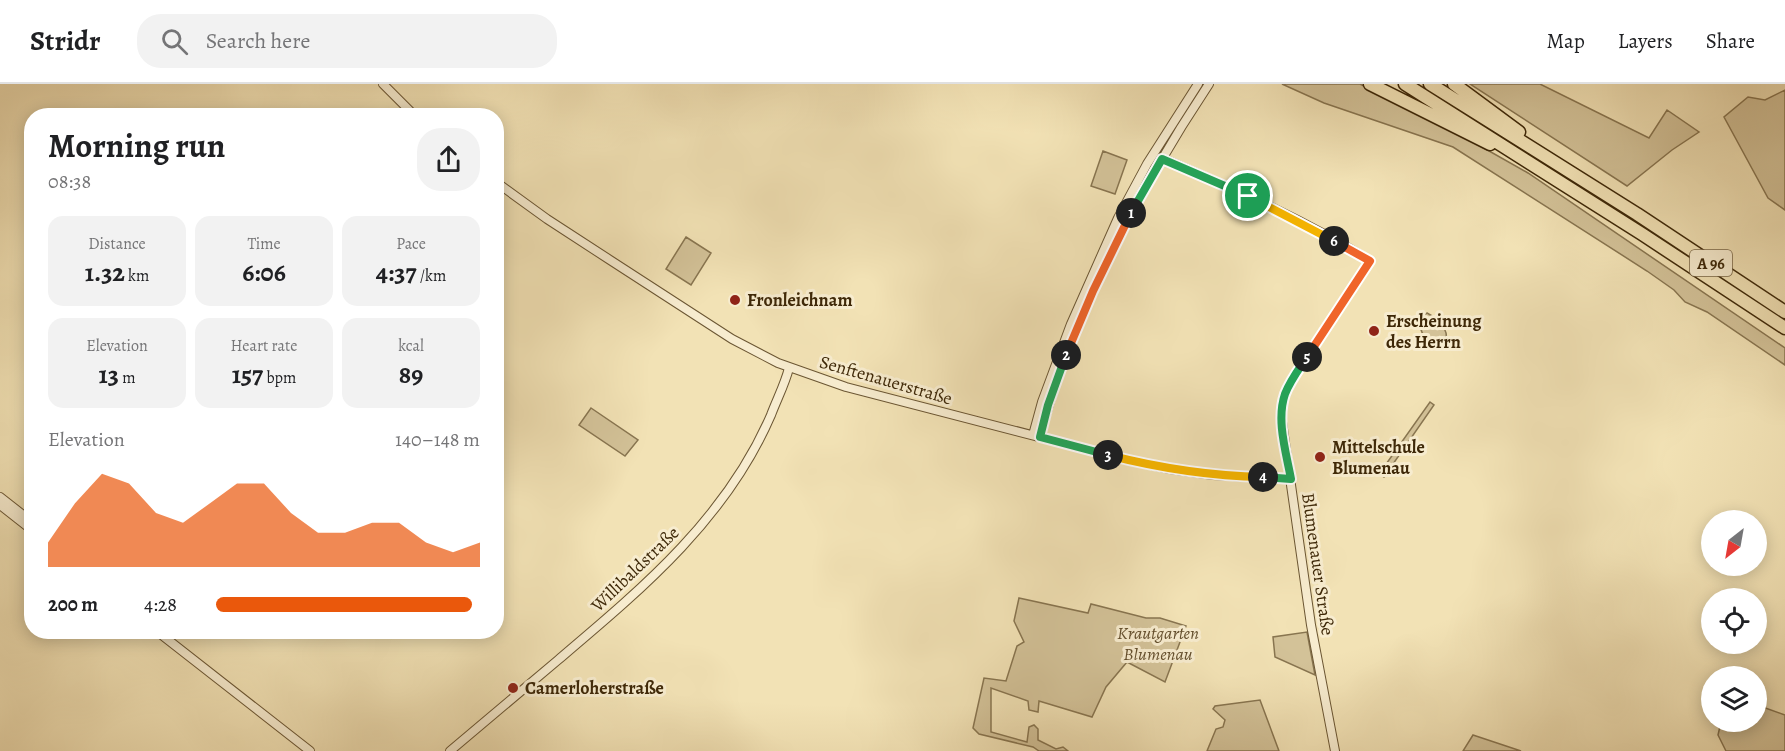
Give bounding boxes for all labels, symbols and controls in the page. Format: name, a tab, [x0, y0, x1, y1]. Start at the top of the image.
search box	[137, 14, 557, 68]
text: Stridr	[30, 22, 101, 60]
icon: search	[158, 25, 191, 58]
text: Search here	[206, 26, 310, 56]
text: Map	[1546, 27, 1585, 55]
text: Layers	[1618, 27, 1673, 55]
text: Share	[1706, 27, 1755, 55]
text: Morning run	[48, 123, 225, 168]
button: share	[417, 128, 480, 191]
text: 08:38	[48, 168, 91, 195]
pin	[1222, 170, 1273, 221]
icon: arrive	[1231, 179, 1264, 212]
pin: 1	[1116, 198, 1146, 228]
text: 1	[1128, 202, 1134, 224]
pin: 6	[1319, 226, 1349, 256]
text: 6	[1330, 230, 1338, 252]
text: Distance	[88, 233, 146, 255]
text: Time	[247, 233, 281, 255]
text: Pace	[396, 233, 426, 255]
road number: A 96	[1690, 250, 1732, 276]
text: 1.32	[85, 255, 125, 290]
text: 6:06	[242, 255, 286, 290]
text: 4:37	[376, 255, 417, 290]
text: km	[125, 265, 149, 287]
text: /km	[417, 265, 446, 287]
place label: Fronleichnam	[747, 288, 852, 312]
marker: Fronleichnam	[728, 293, 742, 307]
place label: Erscheinung des Herrn	[1386, 309, 1482, 354]
marker: Erscheinung des Herrn	[1367, 324, 1381, 338]
text: Elevation	[86, 335, 148, 357]
text: Heart rate	[231, 335, 297, 357]
text: kcal	[398, 335, 424, 357]
pin: 2	[1051, 340, 1081, 370]
pin: 5	[1292, 342, 1322, 372]
text: 2	[1062, 344, 1070, 366]
text: 5	[1304, 346, 1310, 368]
street label: Senftenauerstraße	[817, 350, 955, 410]
text: 13	[99, 357, 119, 392]
text: 157	[232, 357, 263, 392]
text: 89	[399, 357, 423, 392]
text: m	[119, 367, 135, 389]
text: bpm	[263, 367, 296, 389]
text: Elevation	[48, 426, 125, 453]
text: 140–148 m	[395, 426, 480, 453]
place label: Mittelschule Blumenau	[1332, 435, 1425, 480]
pin: 3	[1093, 440, 1123, 470]
text: 3	[1105, 444, 1111, 466]
marker: Mittelschule Blumenau	[1313, 450, 1327, 464]
pin: 4	[1248, 462, 1278, 492]
text: 4	[1259, 466, 1267, 488]
street label: Blumenauer Straße	[1296, 491, 1340, 637]
north arrow	[1701, 510, 1767, 576]
map controls	[1701, 510, 1767, 732]
street label: Willibaldstraße	[585, 521, 684, 618]
button: locate	[1701, 588, 1767, 654]
text: 200 m	[48, 591, 98, 618]
text: 4:28	[144, 591, 177, 618]
park label: Krautgarten Blumenau	[1117, 621, 1199, 666]
button: layers	[1701, 666, 1767, 732]
place label: Camerloherstraße	[525, 676, 664, 700]
marker: Camerloherstraße	[506, 681, 520, 695]

